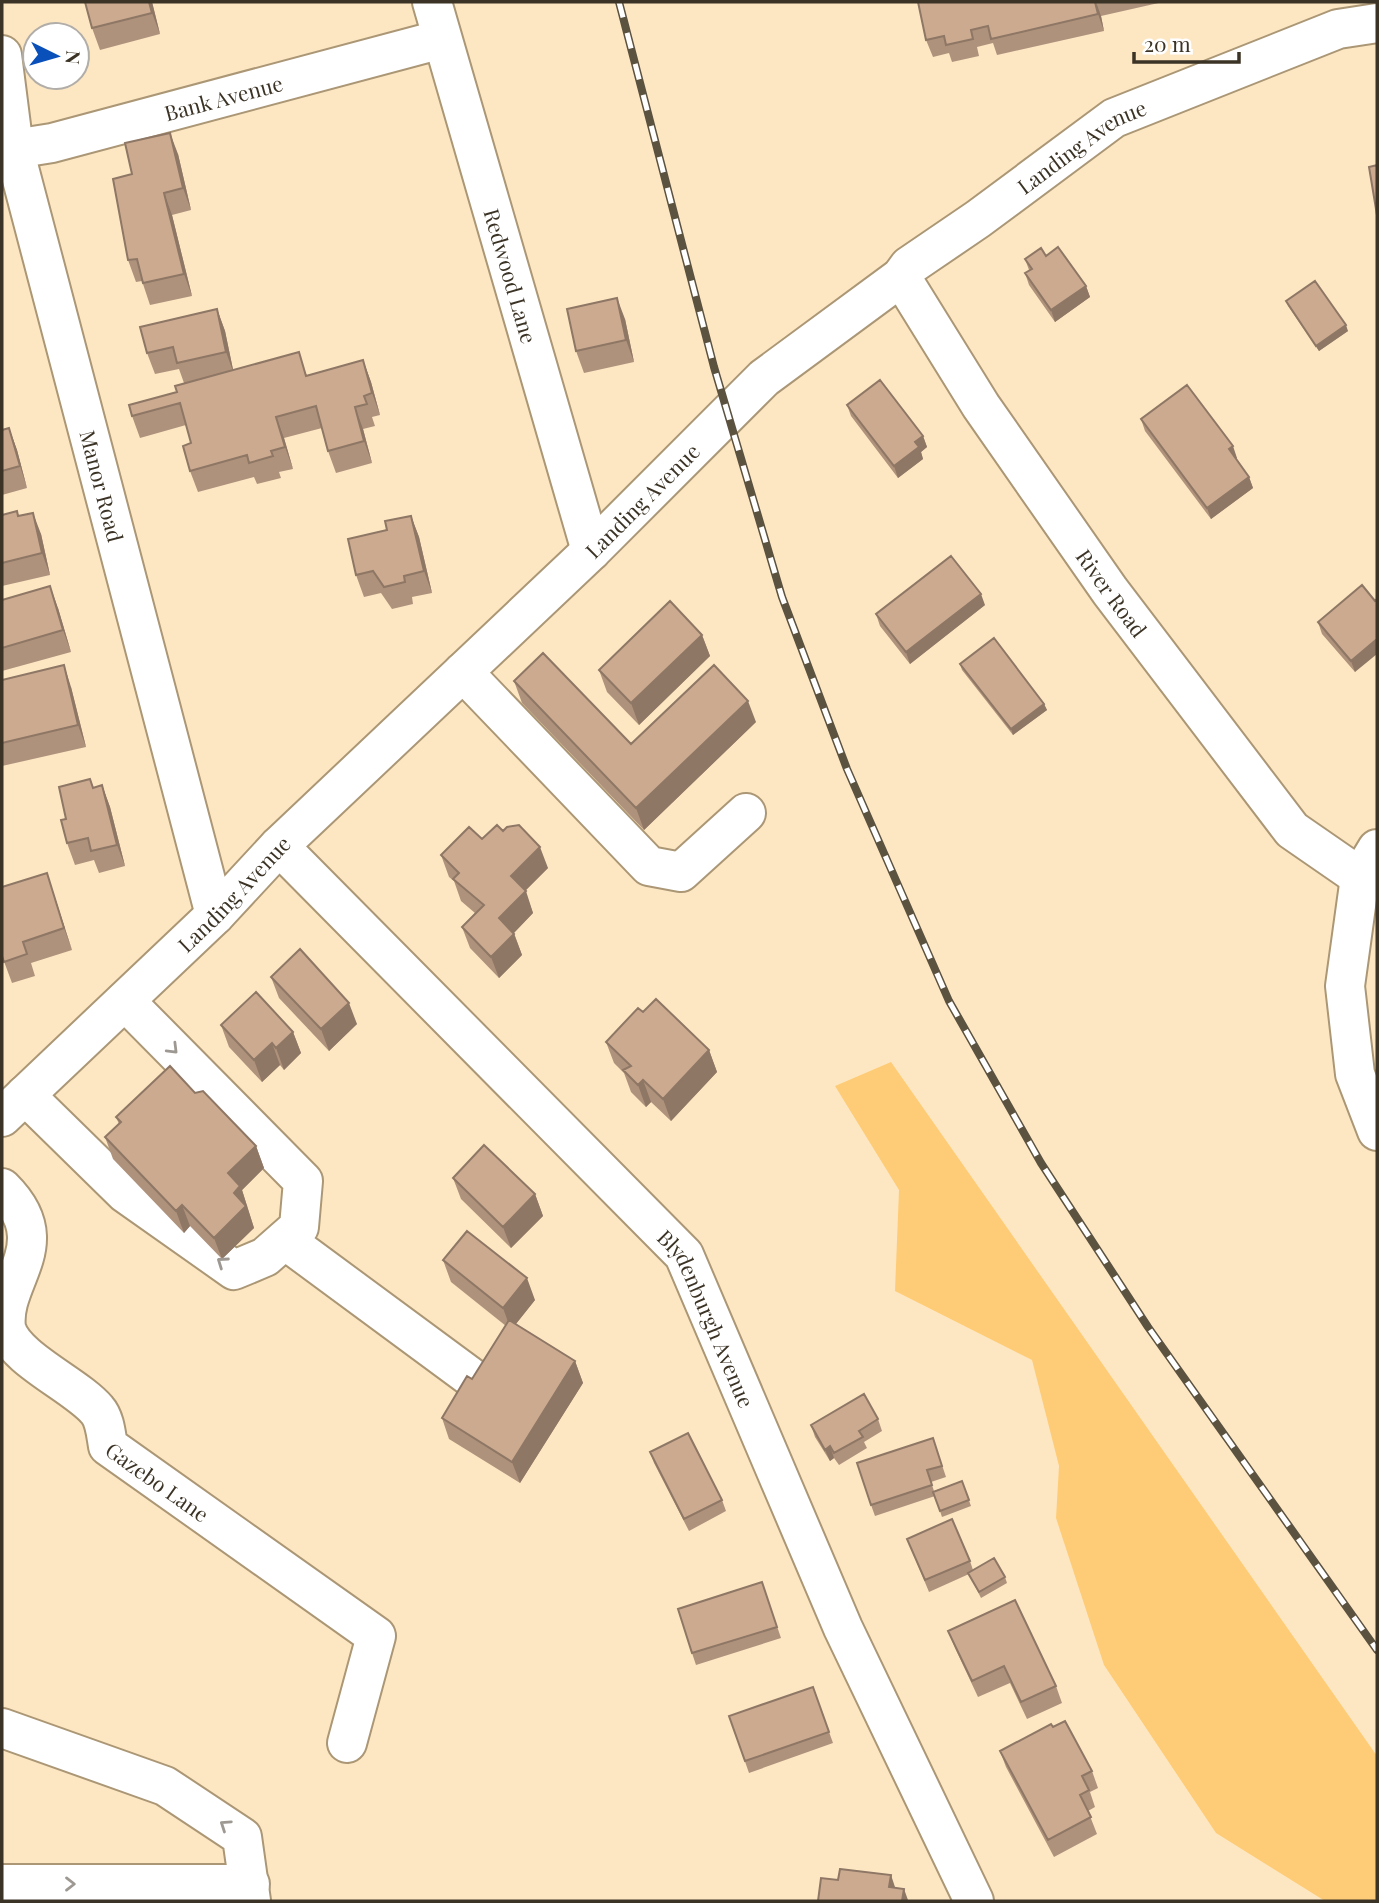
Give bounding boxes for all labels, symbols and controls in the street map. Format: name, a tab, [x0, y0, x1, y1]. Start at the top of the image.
north arrow	[21, 21, 91, 91]
scale bar	[1134, 21, 1239, 65]
text: 20 m	[1144, 29, 1191, 57]
text: N	[60, 50, 87, 66]
street label: Bank Avenue	[161, 68, 286, 126]
street label: Landing Avenue	[1011, 93, 1150, 200]
street label: Redwood Lane	[479, 205, 544, 346]
street label: Manor Road	[74, 427, 130, 545]
street label: Landing Avenue	[579, 437, 705, 563]
street label: River Road	[1071, 543, 1154, 642]
street label: Landing Avenue	[171, 829, 296, 958]
one-way arrow	[164, 1041, 177, 1054]
street label: Blydenburgh Avenue	[652, 1223, 761, 1411]
one-way arrow	[217, 1257, 230, 1270]
street label: Gazebo Lane	[101, 1435, 215, 1528]
one-way arrow	[220, 1821, 233, 1834]
one-way arrow	[65, 1876, 76, 1892]

